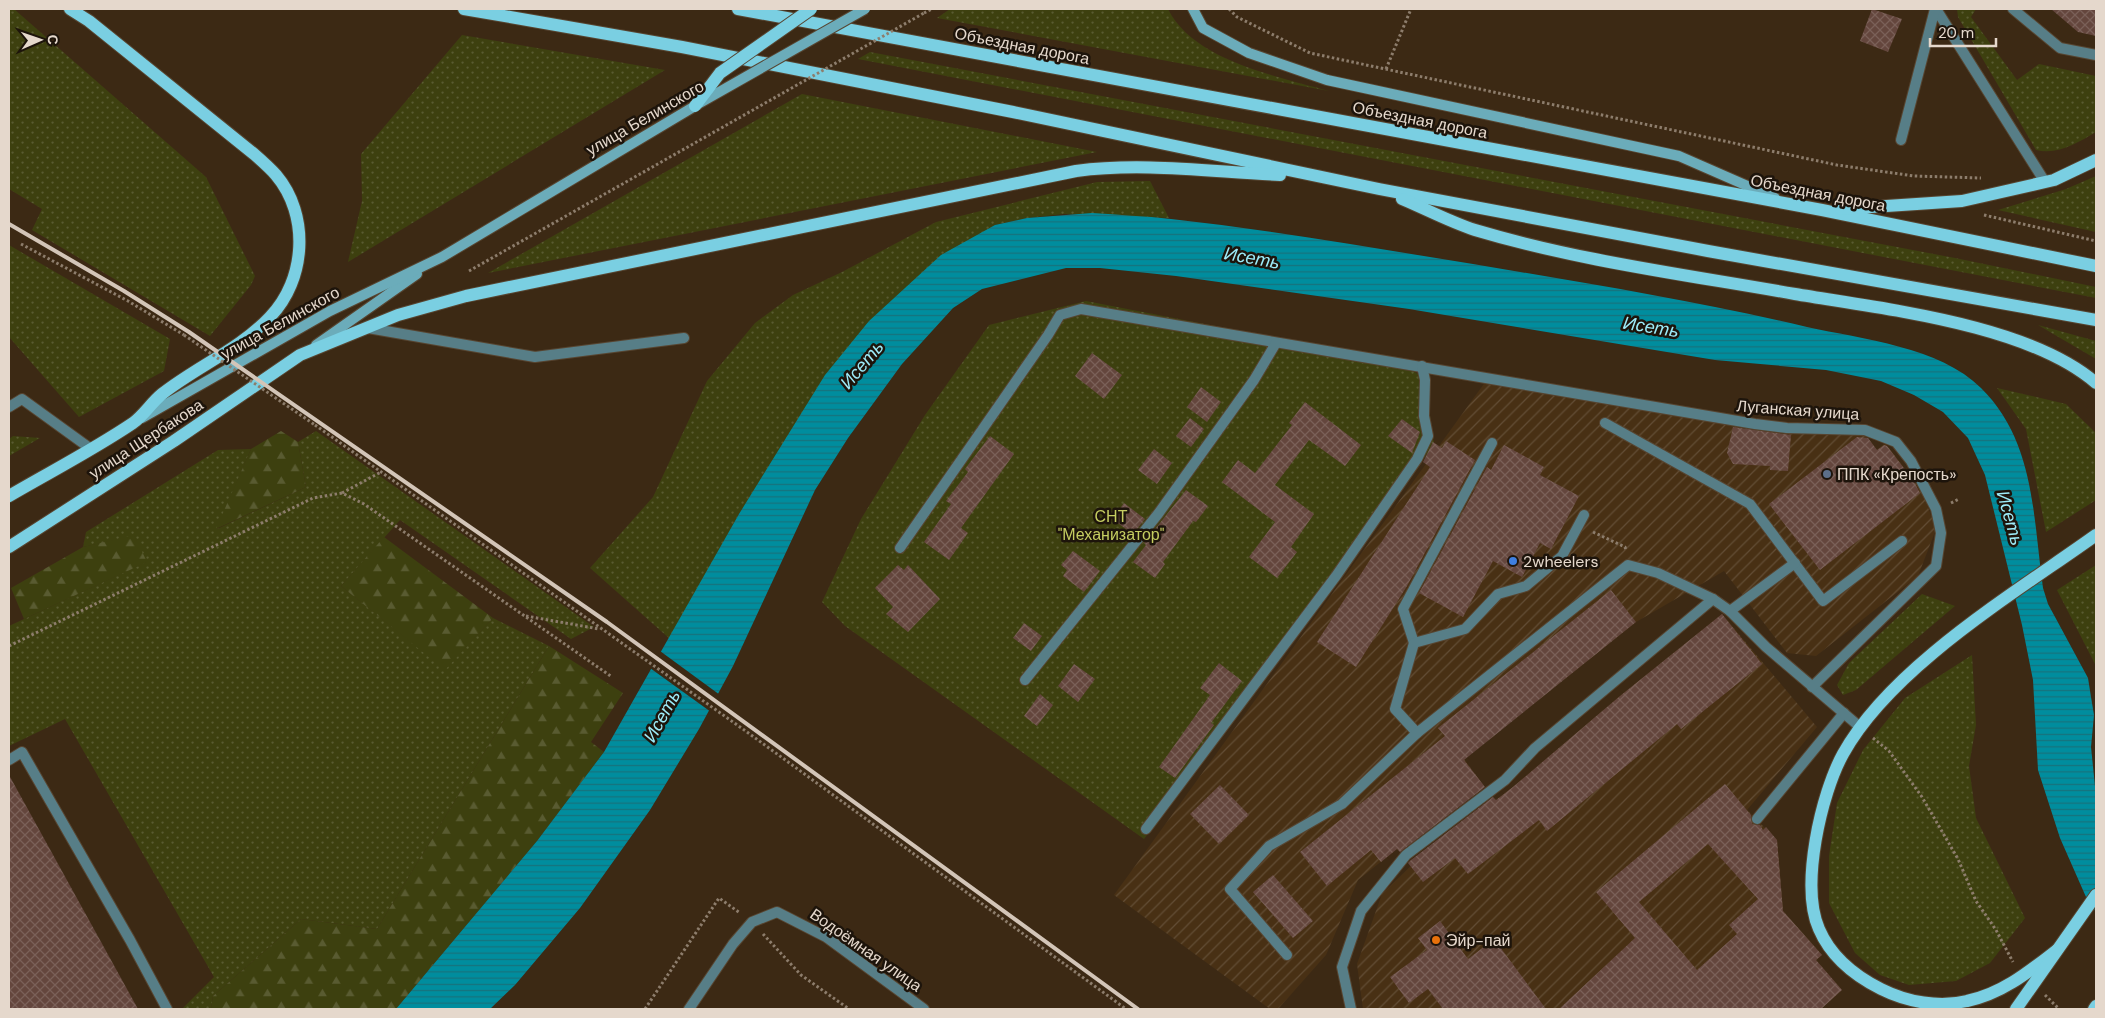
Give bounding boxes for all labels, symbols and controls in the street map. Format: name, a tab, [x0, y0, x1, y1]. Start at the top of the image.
north arrow	[15, 15, 65, 65]
scale bar	[1930, 15, 1996, 47]
street label: Объездная дорога	[953, 23, 1091, 69]
text: 20 m	[1938, 23, 1974, 43]
text: С	[44, 34, 62, 45]
street label: улица Белинского	[582, 76, 708, 160]
street label: Объездная дорога	[1351, 97, 1489, 143]
street label: Объездная дорога	[1749, 170, 1887, 216]
water label: Исеть	[1222, 241, 1282, 275]
street label: улица Белинского	[217, 282, 343, 364]
water label: Исеть	[1621, 311, 1681, 343]
water label: Исеть	[835, 336, 889, 394]
street label: улица Щербакова	[85, 394, 207, 484]
street label: Луганская улица	[1736, 395, 1860, 425]
place label: ППК «Крепость»	[1837, 464, 1956, 485]
marker: ППК «Крепость»	[1821, 468, 1833, 480]
water label: Исеть	[1991, 488, 2029, 548]
park label: СНТ "Механизатор"	[1058, 506, 1165, 545]
place label: 2wheelers	[1523, 551, 1598, 572]
marker: 2wheelers	[1507, 555, 1519, 567]
water label: Исеть	[638, 686, 686, 746]
street label: Водоёмная улица	[806, 904, 926, 997]
place label: Эйр-пай	[1446, 930, 1511, 951]
marker: Эйр-пай	[1430, 934, 1442, 946]

